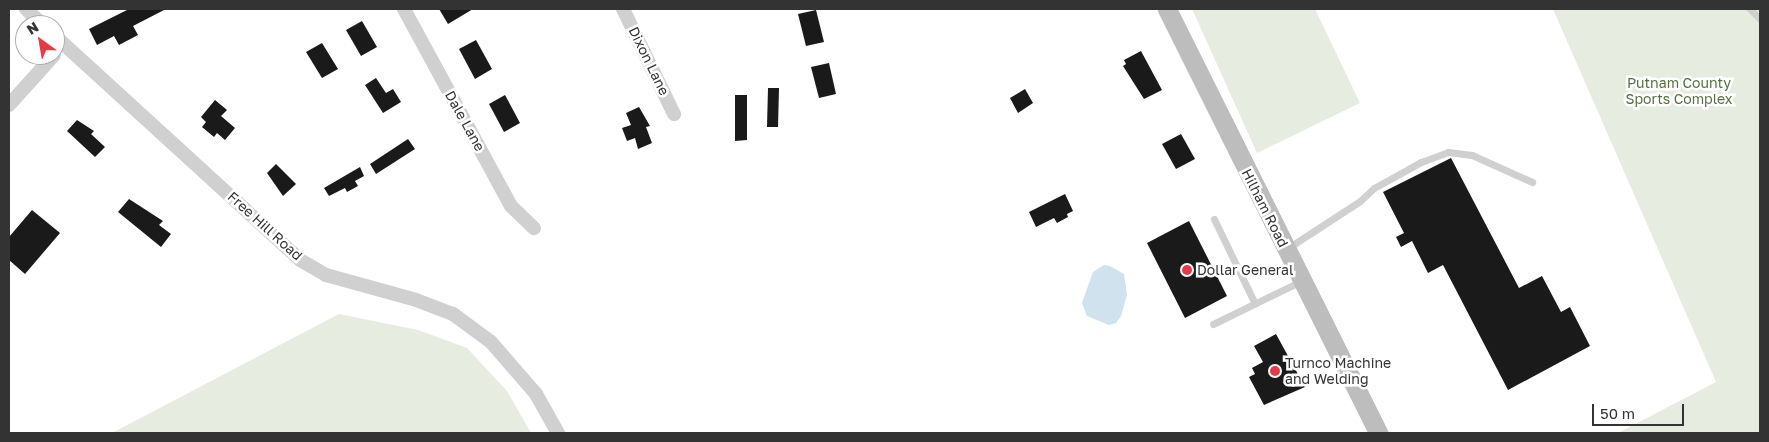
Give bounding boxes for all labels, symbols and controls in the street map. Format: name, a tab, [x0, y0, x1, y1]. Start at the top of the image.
north arrow	[15, 15, 65, 65]
text: N	[23, 18, 41, 38]
street label: Dixon Lane	[625, 24, 673, 98]
park label: Putnam County Sports Complex	[1625, 75, 1733, 108]
street label: Dale Lane	[442, 88, 488, 154]
street label: Hilham Road	[1238, 166, 1292, 250]
street label: Free Hill Road	[224, 188, 306, 264]
place label: Dollar General	[1197, 262, 1293, 278]
marker: Dollar General	[1181, 264, 1193, 276]
place label: Turnco Machine and Welding	[1285, 355, 1391, 388]
marker: Turnco Machine and Welding	[1269, 365, 1281, 377]
scale bar	[1594, 394, 1686, 426]
text: 50 m	[1600, 404, 1635, 422]

